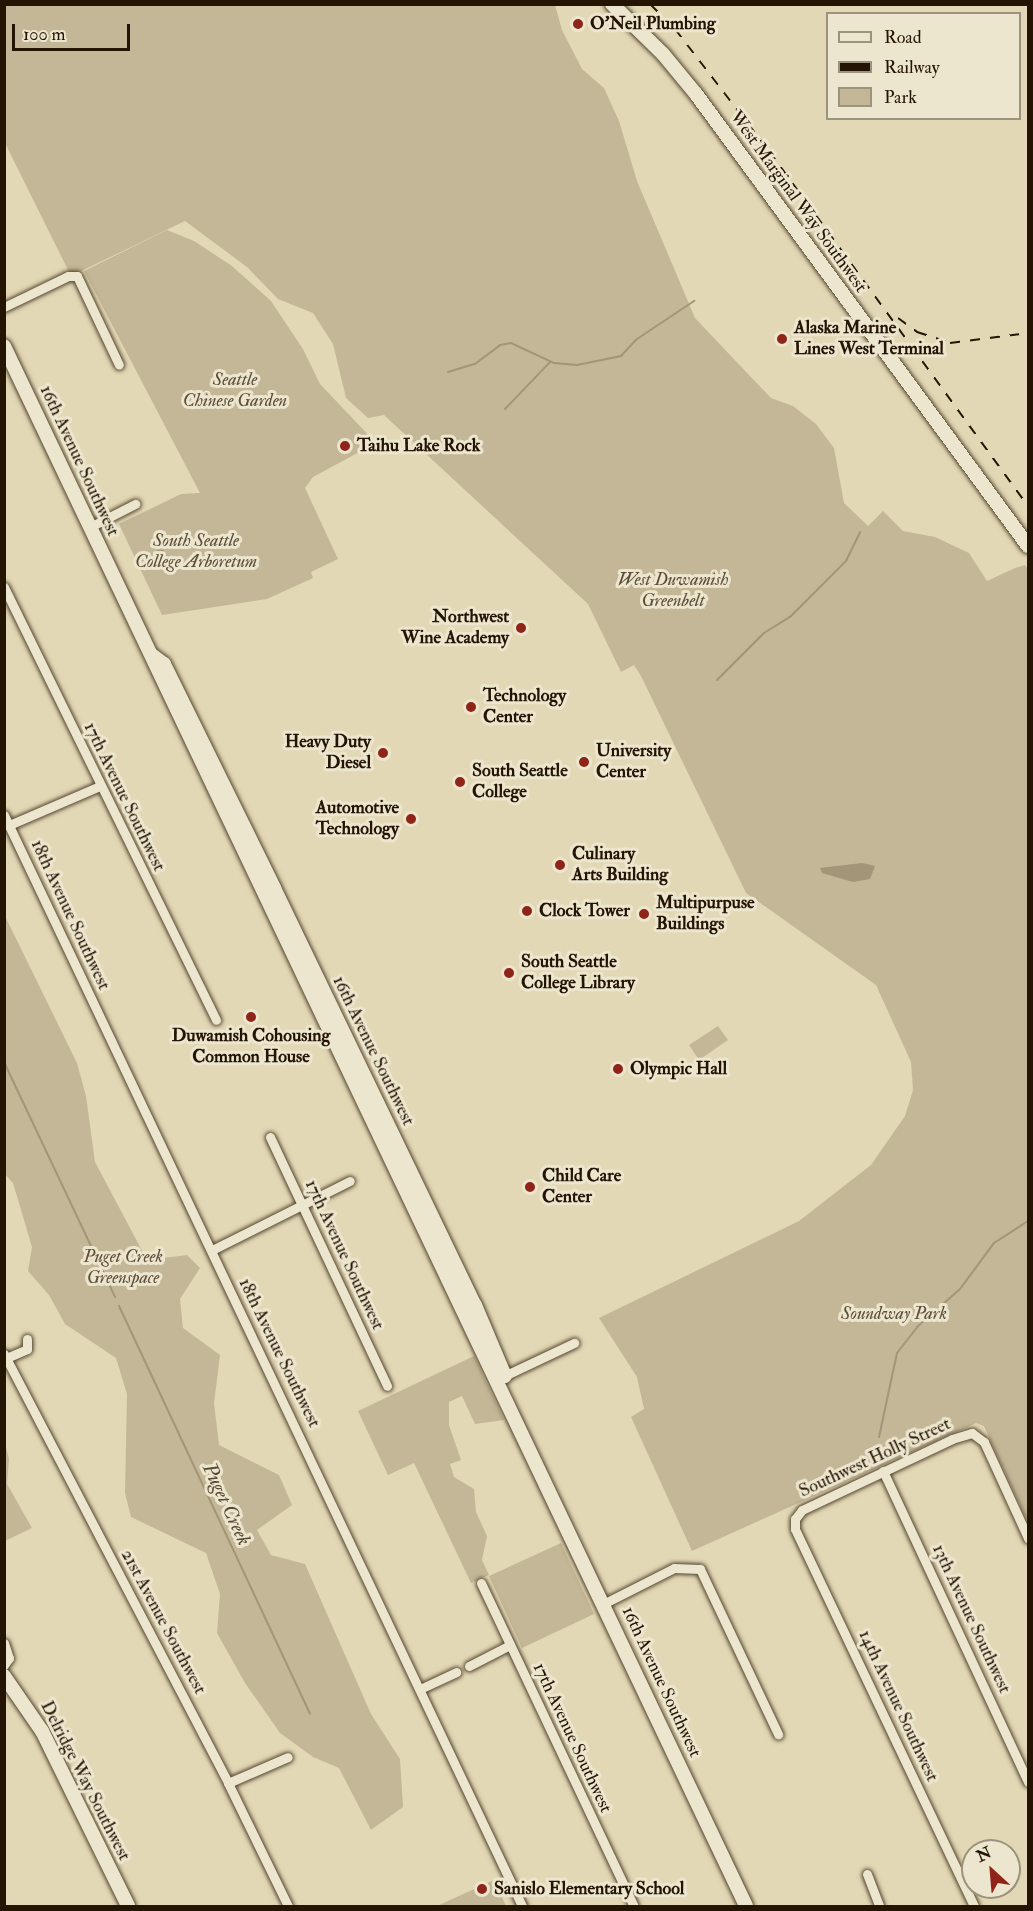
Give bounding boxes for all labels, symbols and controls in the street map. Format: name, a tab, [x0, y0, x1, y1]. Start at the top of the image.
scale bar	[15, 12, 134, 50]
legend	[826, 12, 1021, 120]
place label: O'Neil Plumbing	[590, 13, 716, 35]
marker: O'Neil Plumbing	[571, 17, 585, 31]
text: 100 m	[23, 23, 66, 46]
text: Road	[884, 26, 922, 49]
text: Railway	[884, 56, 940, 79]
text: Park	[884, 86, 917, 109]
street label: West Marginal Way Southwest	[725, 107, 871, 297]
place label: Alaska Marine Lines West Terminal	[794, 318, 944, 360]
marker: Alaska Marine Lines West Terminal	[775, 332, 789, 346]
park label: Seattle Chinese Garden	[183, 370, 287, 412]
street label: 16th Avenue Southwest	[35, 382, 123, 540]
place label: Taihu Lake Rock	[357, 435, 480, 457]
marker: Taihu Lake Rock	[338, 439, 352, 453]
park label: South Seattle College Arboretum	[135, 531, 257, 574]
park label: West Duwamish Greenbelt	[617, 570, 729, 612]
place label: Northwest Wine Academy	[401, 607, 509, 650]
marker: Northwest Wine Academy	[514, 621, 528, 635]
place label: Technology Center	[483, 686, 566, 728]
marker: Technology Center	[464, 700, 478, 714]
street label: 17th Avenue Southwest	[79, 719, 169, 875]
place label: Heavy Duty Diesel	[285, 732, 371, 774]
place label: University Center	[596, 741, 671, 783]
marker: Heavy Duty Diesel	[376, 746, 390, 760]
marker: University Center	[577, 755, 591, 769]
place label: South Seattle College	[472, 761, 568, 804]
marker: South Seattle College	[453, 775, 467, 789]
place label: Automotive Technology	[316, 798, 399, 840]
marker: Automotive Technology	[404, 812, 418, 826]
street label: 18th Avenue Southwest	[26, 836, 114, 994]
place label: Culinary Arts Building	[572, 844, 668, 886]
marker: Culinary Arts Building	[553, 858, 567, 872]
place label: Multipurpuse Buildings	[656, 893, 755, 936]
place label: Clock Tower	[539, 900, 630, 922]
marker: Clock Tower	[520, 904, 534, 918]
marker: Multipurpuse Buildings	[637, 907, 651, 921]
place label: South Seattle College Library	[521, 952, 635, 994]
marker: South Seattle College Library	[502, 966, 516, 980]
street label: 16th Avenue Southwest	[327, 973, 419, 1129]
marker: Duwamish Cohousing Common House	[244, 1010, 258, 1024]
place label: Duwamish Cohousing Common House	[172, 1026, 330, 1068]
place label: Olympic Hall	[630, 1058, 727, 1080]
marker: Olympic Hall	[611, 1062, 625, 1076]
place label: Child Care Center	[542, 1166, 621, 1208]
street label: 17th Avenue Southwest	[300, 1177, 388, 1333]
marker: Child Care Center	[523, 1180, 537, 1194]
park label: Puget Creek Greenspace	[83, 1247, 163, 1290]
street label: 18th Avenue Southwest	[233, 1275, 325, 1431]
park label: Soundway Park	[841, 1303, 947, 1325]
street label: Southwest Holly Street	[796, 1413, 954, 1503]
water label: Puget Creek	[197, 1459, 257, 1549]
street label: 13th Avenue Southwest	[927, 1541, 1015, 1697]
street label: 21st Avenue Southwest	[116, 1546, 210, 1698]
street label: 16th Avenue Southwest	[617, 1603, 705, 1761]
street label: 14th Avenue Southwest	[853, 1627, 943, 1785]
street label: 17th Avenue Southwest	[528, 1660, 616, 1816]
street label: Delridge Way Southwest	[35, 1698, 135, 1864]
north arrow	[961, 1839, 1021, 1899]
text: N	[973, 1842, 995, 1867]
place label: Sanislo Elementary School	[494, 1878, 684, 1900]
marker: Sanislo Elementary School	[475, 1882, 489, 1896]

